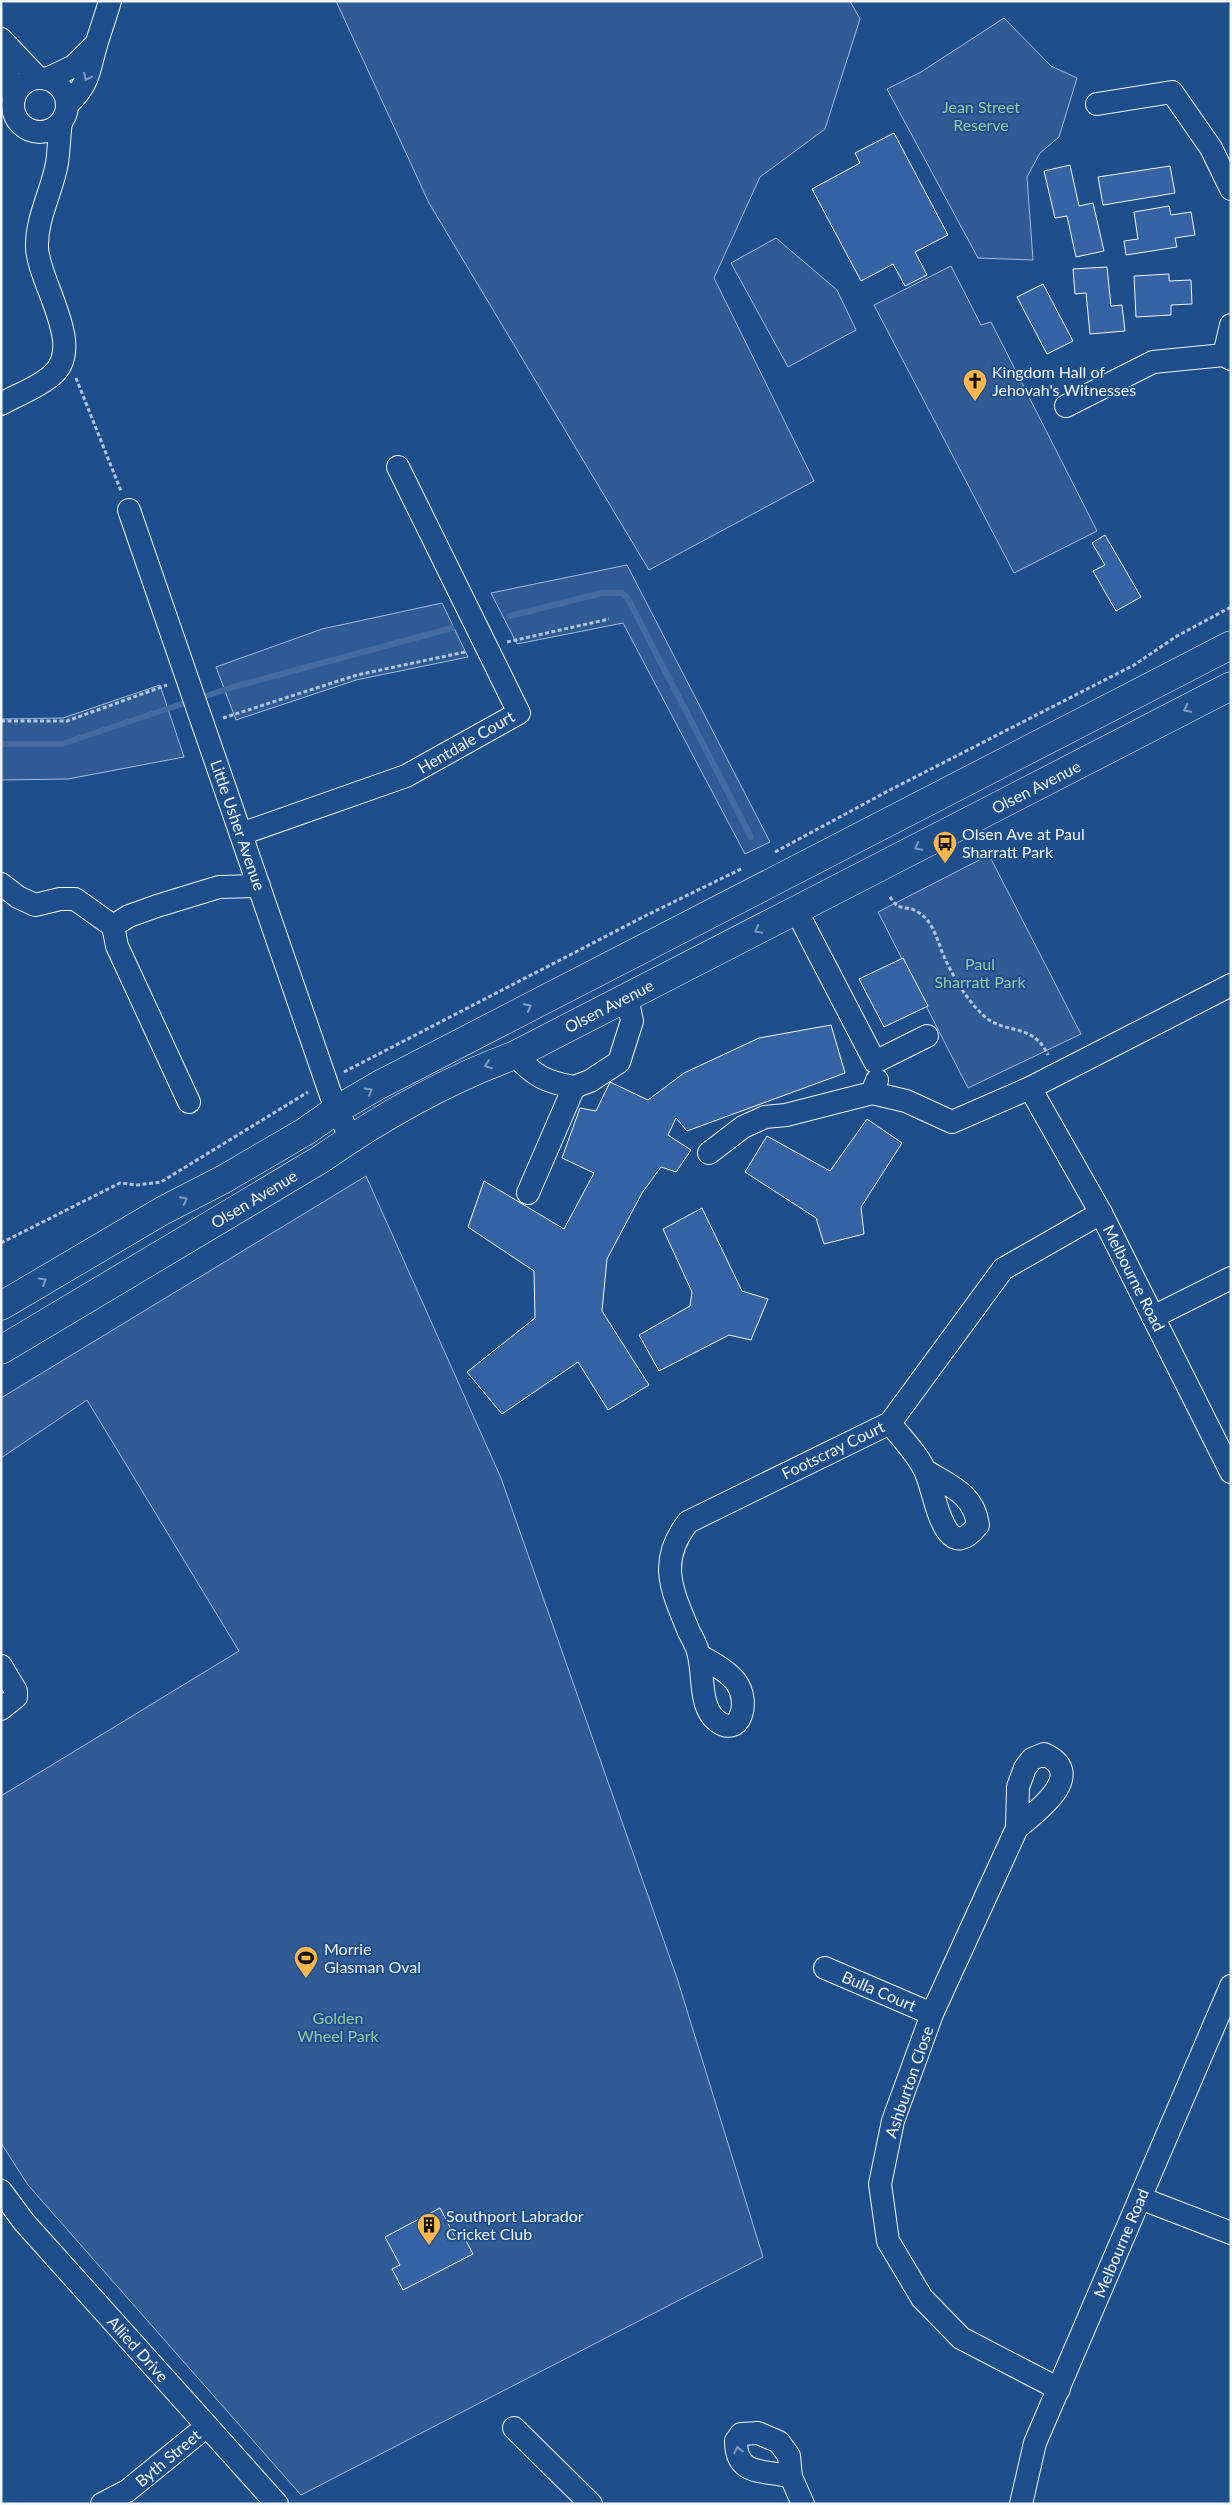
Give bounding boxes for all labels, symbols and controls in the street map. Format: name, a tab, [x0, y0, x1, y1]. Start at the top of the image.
one-way arrow	[83, 72, 93, 81]
park label: Jean Street Reserve	[942, 97, 1020, 134]
place label: Kingdom Hall of Jehovah's Witnesses	[992, 362, 1136, 399]
church icon: Kingdom Hall of Jehovah's Witnesses	[962, 368, 988, 402]
one-way arrow	[1184, 703, 1193, 713]
street label: Hentdale Court	[414, 706, 518, 777]
street label: Olsen Avenue	[988, 756, 1083, 817]
street label: Little Usher Avenue	[207, 757, 270, 893]
place label: Olsen Ave at Paul Sharratt Park	[962, 824, 1085, 861]
bus stop icon: Olsen Ave at Paul Sharratt Park	[932, 830, 958, 864]
one-way arrow	[915, 841, 924, 851]
one-way arrow	[755, 924, 764, 934]
park label: Paul Sharratt Park	[934, 954, 1026, 991]
street label: Olsen Avenue	[561, 975, 656, 1036]
one-way arrow	[523, 1003, 532, 1013]
one-way arrow	[484, 1059, 493, 1069]
one-way arrow	[363, 1087, 372, 1097]
street label: Olsen Avenue	[207, 1165, 300, 1232]
one-way arrow	[178, 1196, 187, 1206]
street label: Melbourne Road	[1100, 1222, 1169, 1334]
one-way arrow	[38, 1278, 47, 1288]
street label: Footscray Court	[778, 1416, 888, 1483]
place label: Morrie Glasman Oval	[324, 1939, 421, 1976]
sports icon: Morrie Glasman Oval	[293, 1945, 319, 1979]
street label: Bulla Court	[839, 1966, 919, 2015]
park label: Golden Wheel Park	[297, 2008, 380, 2045]
street label: Ashburton Close	[880, 2023, 937, 2140]
street label: Melbourne Road	[1089, 2185, 1152, 2300]
place label: Southport Labrador Cricket Club	[446, 2206, 584, 2243]
building icon: Southport Labrador Cricket Club	[416, 2212, 442, 2246]
street label: Allied Drive	[104, 2312, 173, 2385]
street label: Byth Street	[131, 2425, 204, 2490]
one-way arrow	[733, 2446, 744, 2454]

